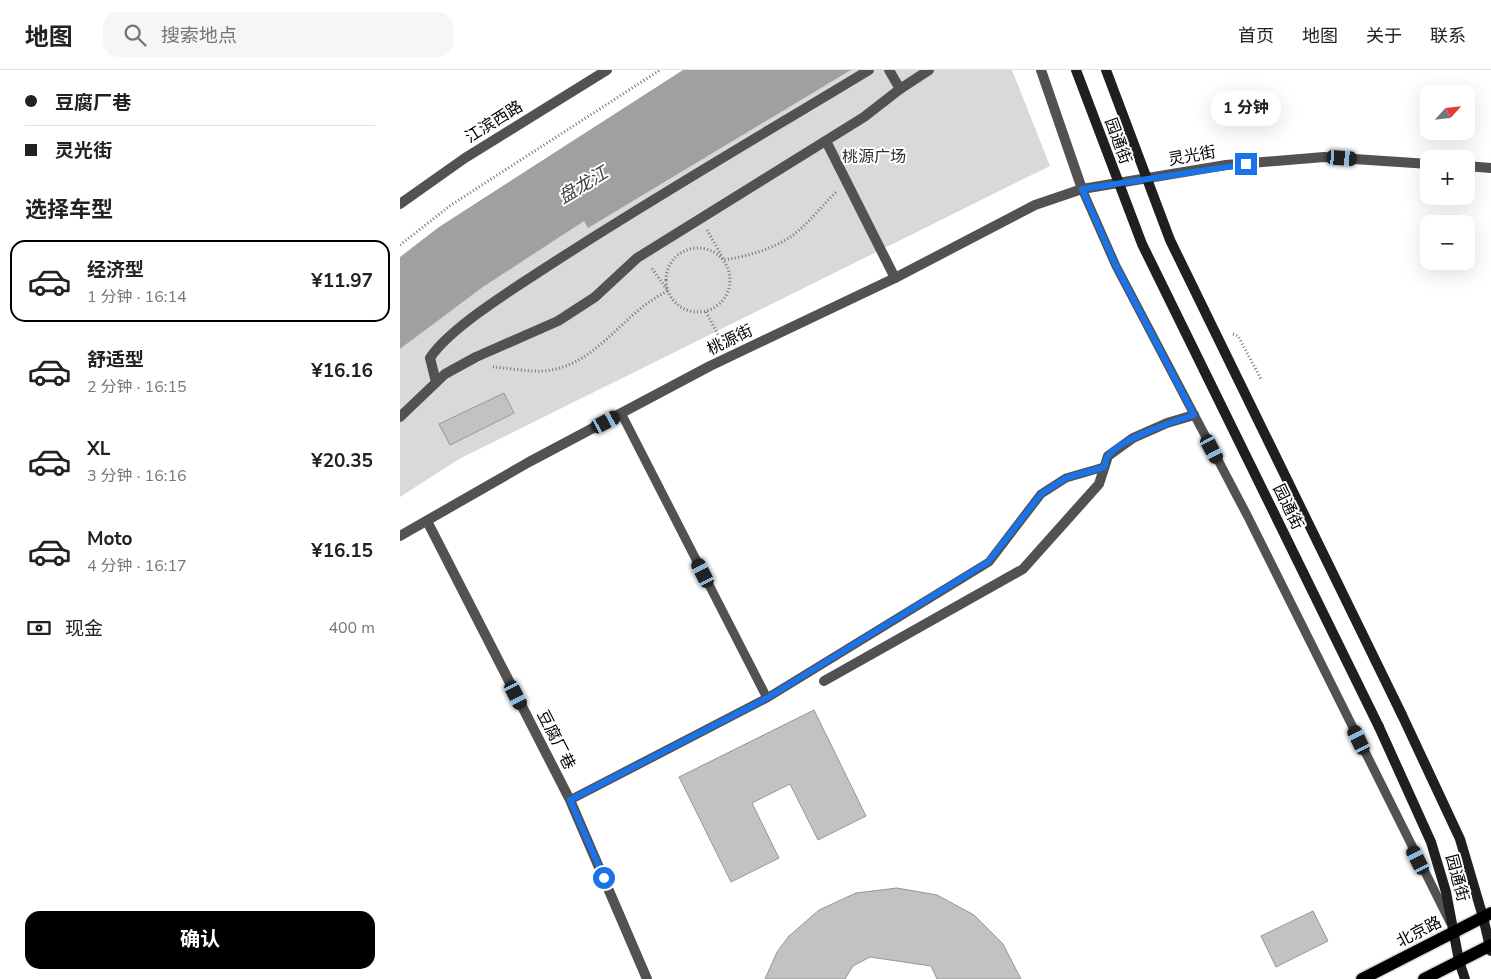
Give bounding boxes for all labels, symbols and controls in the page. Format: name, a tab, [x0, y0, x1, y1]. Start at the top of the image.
search box	[103, 12, 453, 57]
text: 地图	[25, 21, 73, 53]
icon: search	[121, 21, 149, 49]
text: 搜索地点	[161, 23, 237, 49]
text: 首页	[1238, 24, 1274, 48]
text: 地图	[1302, 24, 1338, 48]
text: 关于	[1366, 24, 1402, 48]
text: 联系	[1430, 24, 1466, 48]
north arrow	[1420, 85, 1475, 140]
map controls	[1420, 85, 1475, 270]
text: 豆腐厂巷	[55, 90, 131, 116]
callout: 1 分钟	[1211, 92, 1281, 126]
street label: 江滨西路	[461, 96, 527, 148]
text: 1 分钟	[1223, 97, 1269, 119]
street label: 园通街	[1099, 115, 1137, 167]
text: 灵光街	[55, 138, 112, 164]
street label: 灵光街	[1166, 141, 1218, 171]
park label: 桃源广场	[842, 146, 906, 168]
car	[1326, 149, 1357, 167]
button: +	[1420, 150, 1475, 205]
route end	[1235, 153, 1257, 175]
water label: 盘龙江	[554, 160, 614, 209]
text: 选择车型	[25, 195, 113, 225]
button: −	[1420, 215, 1475, 270]
text: 经济型	[87, 257, 144, 283]
icon: car	[27, 259, 72, 304]
text: ¥11.97	[311, 268, 373, 294]
text: 1 分钟 · 16:14	[87, 286, 187, 308]
street label: 桃源街	[704, 320, 756, 360]
text: 舒适型	[87, 347, 144, 373]
icon: car	[27, 349, 72, 394]
text: ¥16.16	[311, 358, 373, 384]
text: 2 分钟 · 16:15	[87, 376, 187, 398]
car	[589, 408, 622, 436]
car	[1198, 432, 1225, 466]
text: XL	[87, 436, 110, 462]
icon: car	[27, 439, 72, 484]
text: ¥20.35	[311, 448, 373, 474]
text: 3 分钟 · 16:16	[87, 465, 187, 487]
street label: 园通街	[1268, 481, 1308, 533]
text: Moto	[87, 526, 133, 552]
icon: car	[27, 529, 72, 574]
text: ¥16.15	[311, 538, 373, 564]
text: 4 分钟 · 16:17	[87, 555, 187, 577]
car	[689, 556, 716, 590]
icon: cash	[25, 614, 53, 642]
text: 现金	[65, 616, 103, 642]
text: 400 m	[328, 617, 375, 639]
car	[502, 678, 529, 712]
street label: 豆腐厂巷	[532, 706, 580, 774]
car	[1345, 723, 1372, 757]
car	[1404, 843, 1431, 877]
street label: 园通街	[1440, 852, 1474, 904]
route start	[593, 867, 615, 889]
button: 确认	[25, 911, 375, 969]
street label: 北京路	[1393, 911, 1445, 953]

